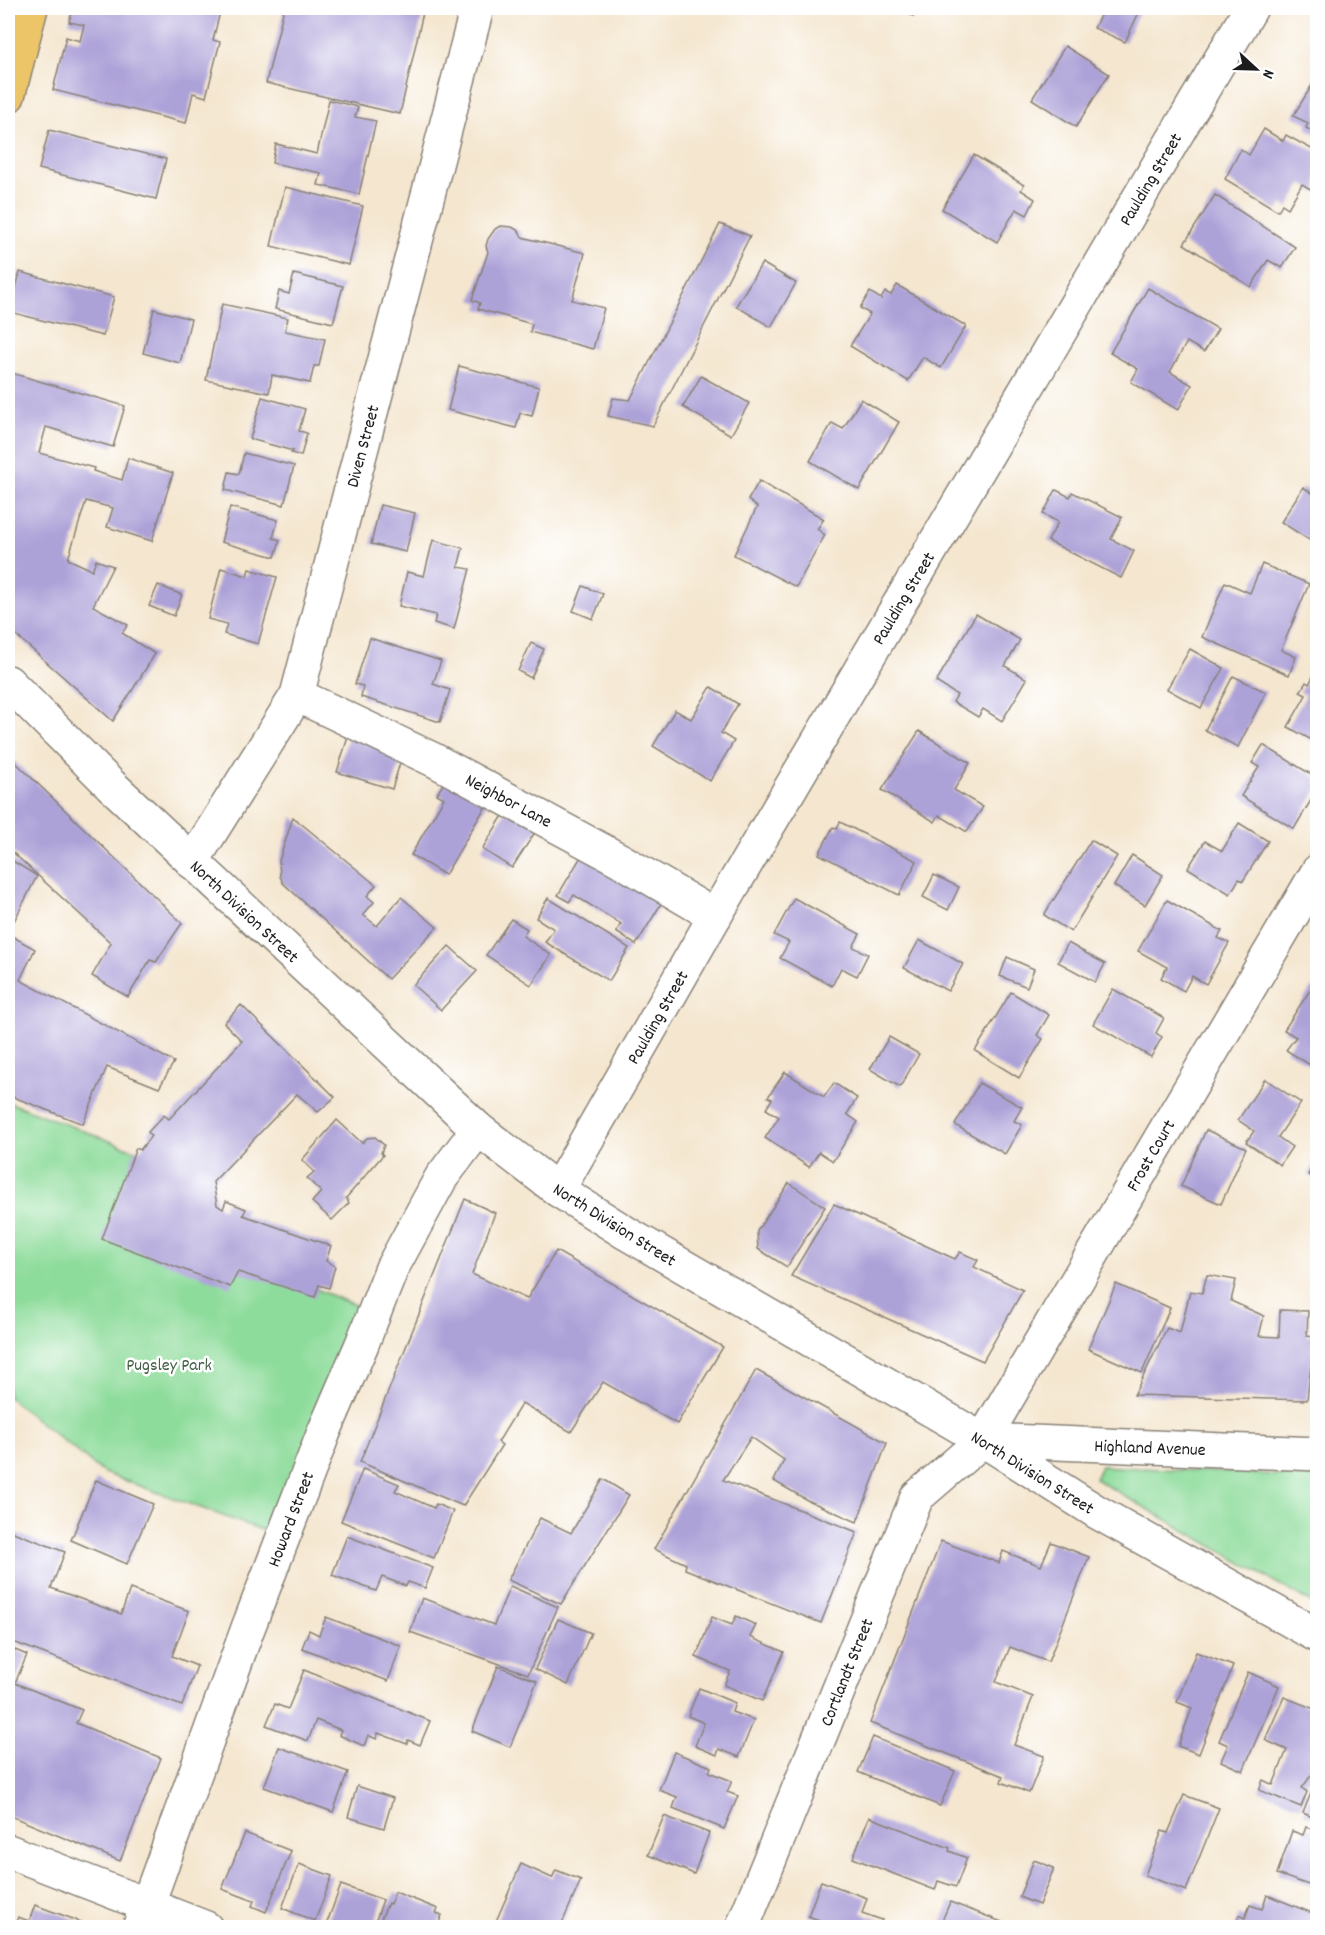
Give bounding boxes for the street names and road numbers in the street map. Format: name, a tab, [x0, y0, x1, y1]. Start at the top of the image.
street label: Paulding Street	[1115, 129, 1190, 231]
street label: Diven Street	[341, 402, 387, 491]
street label: Paulding Street	[868, 548, 943, 650]
street label: Neighbor Lane	[460, 769, 556, 836]
street label: North Division Street	[183, 856, 304, 970]
street label: Paulding Street	[622, 966, 696, 1070]
street label: Frost Court	[1122, 1115, 1183, 1197]
street label: North Division Street	[547, 1178, 680, 1274]
street label: North Division Street	[965, 1426, 1098, 1522]
street label: Highland Avenue	[1094, 1435, 1206, 1464]
street label: Howard Street	[263, 1468, 322, 1571]
street label: Cortlandt Street	[815, 1615, 881, 1731]

